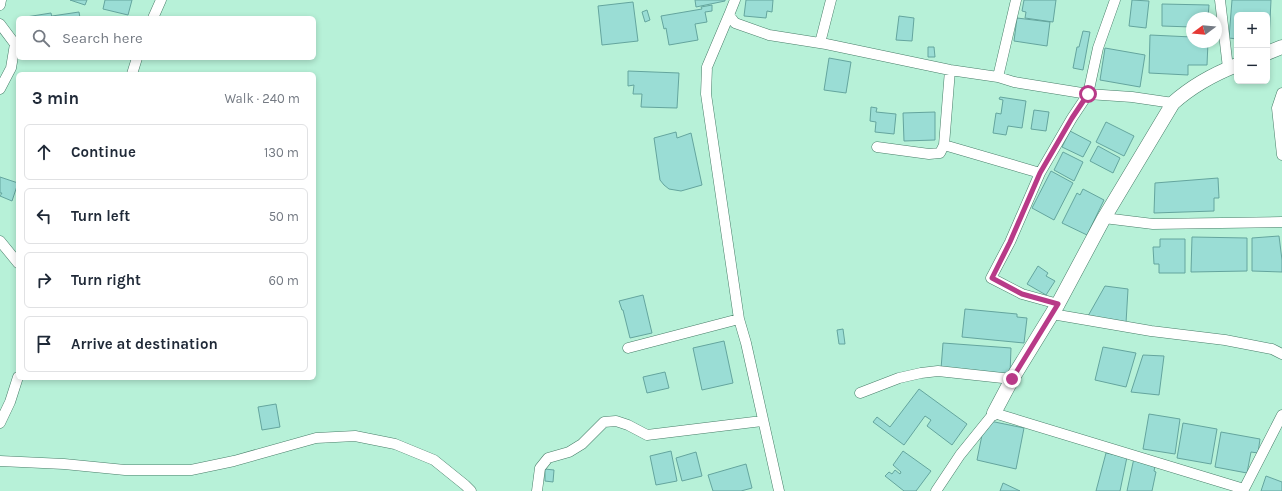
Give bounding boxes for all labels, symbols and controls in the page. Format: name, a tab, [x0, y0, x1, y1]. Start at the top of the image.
north arrow	[1186, 12, 1222, 48]
map controls	[1234, 12, 1270, 84]
button: +	[1234, 12, 1270, 48]
search box	[16, 16, 316, 60]
icon: search	[30, 27, 52, 49]
text: Search here	[62, 29, 143, 47]
button: −	[1234, 48, 1270, 84]
route start	[1079, 85, 1097, 103]
text: 3 min	[32, 88, 79, 108]
text: Walk · 240 m	[224, 91, 300, 106]
icon: ahead	[33, 141, 55, 163]
text: Continue	[71, 143, 136, 161]
text: 130 m	[264, 145, 299, 160]
icon: left	[33, 205, 55, 227]
text: Turn left	[71, 207, 130, 225]
text: 50 m	[269, 209, 299, 224]
icon: right	[33, 269, 55, 291]
text: Turn right	[71, 271, 141, 289]
text: 60 m	[269, 273, 299, 288]
icon: arrive	[33, 333, 55, 355]
text: Arrive at destination	[71, 335, 218, 353]
route end	[1003, 370, 1021, 388]

